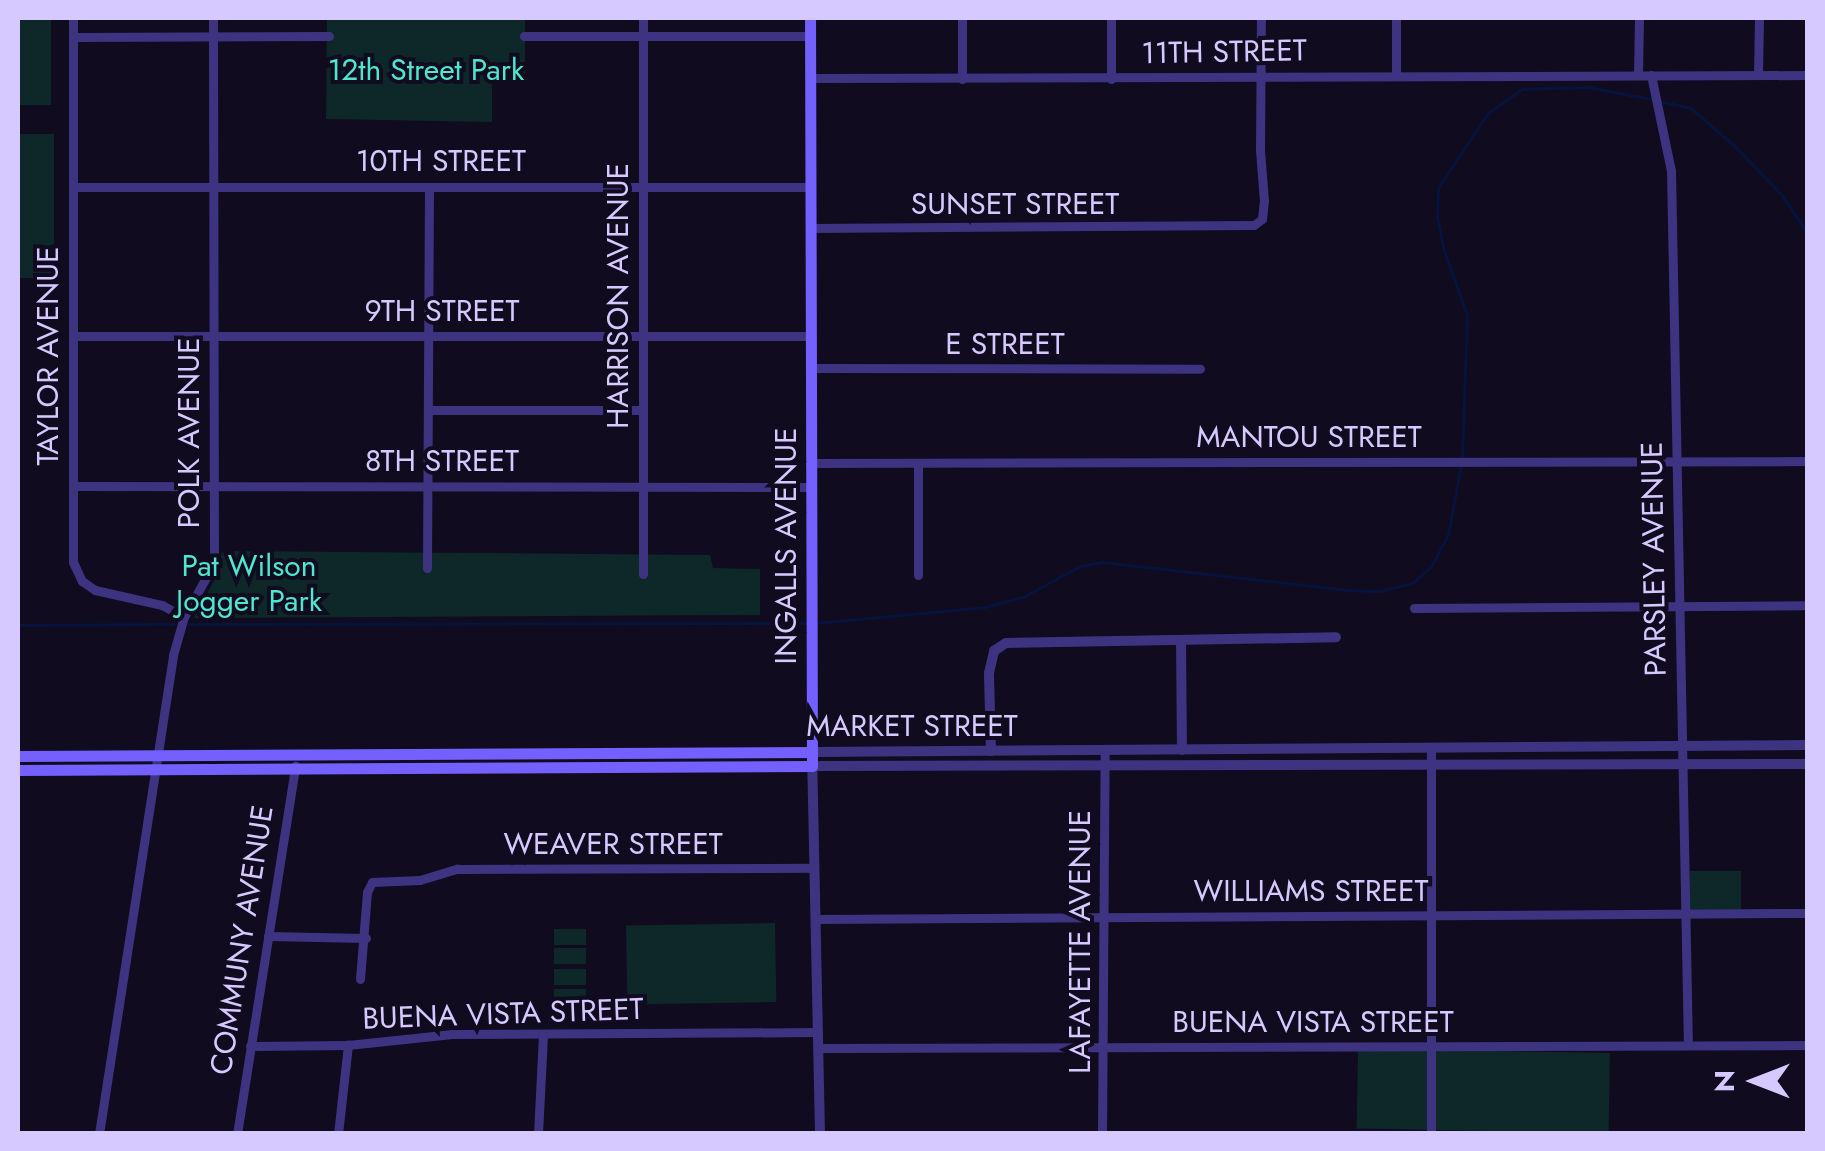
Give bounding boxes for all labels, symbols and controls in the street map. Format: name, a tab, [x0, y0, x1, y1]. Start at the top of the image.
street label: 11TH STREET	[1141, 33, 1307, 71]
park label: 12th Street Park	[328, 52, 524, 88]
street label: 10TH STREET	[356, 143, 526, 179]
street label: HARRISON AVENUE	[600, 163, 636, 429]
street label: SUNSET STREET	[911, 186, 1119, 222]
street label: TAYLOR AVENUE	[30, 246, 66, 466]
street label: 9TH STREET	[365, 293, 519, 329]
street label: E STREET	[945, 326, 1065, 362]
street label: POLK AVENUE	[171, 337, 207, 529]
street label: MANTOU STREET	[1196, 419, 1422, 455]
street label: INGALLS AVENUE	[768, 428, 804, 664]
street label: PARSLEY AVENUE	[1634, 441, 1674, 677]
street label: 8TH STREET	[365, 443, 519, 479]
park label: Pat Wilson Jogger Park	[176, 548, 322, 618]
street label: MARKET STREET	[806, 708, 1018, 744]
street label: COMMUNY AVENUE	[203, 803, 281, 1077]
street label: LAFAYETTE AVENUE	[1062, 810, 1098, 1074]
street label: WEAVER STREET	[503, 826, 723, 862]
street label: WILLIAMS STREET	[1193, 873, 1429, 909]
street label: BUENA VISTA STREET	[362, 991, 644, 1037]
street label: BUENA VISTA STREET	[1172, 1004, 1454, 1040]
north arrow	[1705, 1031, 1805, 1131]
text: N	[1704, 1070, 1745, 1092]

